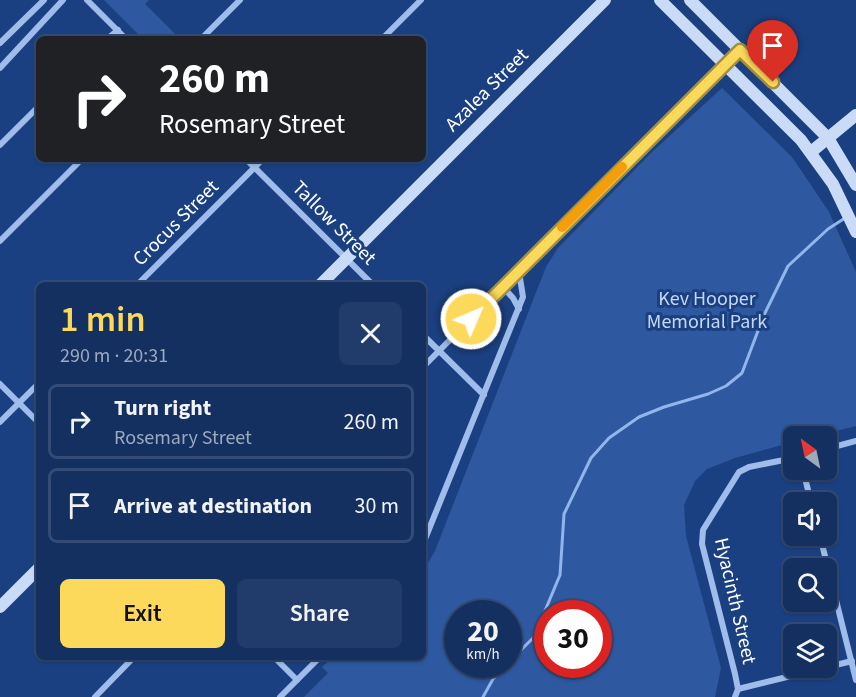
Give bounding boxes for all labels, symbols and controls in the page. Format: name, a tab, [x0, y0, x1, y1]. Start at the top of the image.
pin	[747, 20, 798, 82]
icon: arrive	[756, 29, 789, 62]
street label: Azalea Street	[439, 42, 535, 138]
text: 260 m	[159, 49, 270, 109]
icon: right	[60, 60, 138, 138]
text: Rosemary Street	[159, 105, 345, 144]
street label: Crocus Street	[127, 174, 225, 272]
street label: Tallow Street	[286, 175, 383, 272]
park label: Kev Hooper Memorial Park	[647, 285, 767, 336]
position arrow	[439, 287, 503, 351]
text: 1 min	[60, 294, 146, 345]
button: close	[339, 302, 402, 365]
text: 290 m · 20:31	[60, 342, 168, 370]
text: Turn right	[114, 392, 211, 424]
icon: right	[63, 405, 96, 438]
text: 260 m	[344, 406, 399, 438]
text: Rosemary Street	[114, 424, 252, 452]
north arrow	[783, 426, 837, 480]
map controls	[783, 426, 837, 678]
icon: arrive	[63, 489, 96, 522]
text: Arrive at destination	[114, 490, 312, 522]
text: 30 m	[354, 490, 399, 522]
button: sound	[783, 492, 837, 546]
street label: Hyacinth Street	[707, 535, 763, 667]
button: search	[783, 558, 837, 612]
button: Exit	[60, 579, 225, 648]
button: Share	[237, 579, 402, 648]
speed limit sign: 30	[534, 600, 612, 678]
text: 20	[467, 610, 499, 653]
button: layers	[783, 624, 837, 678]
text: km/h	[466, 644, 500, 665]

